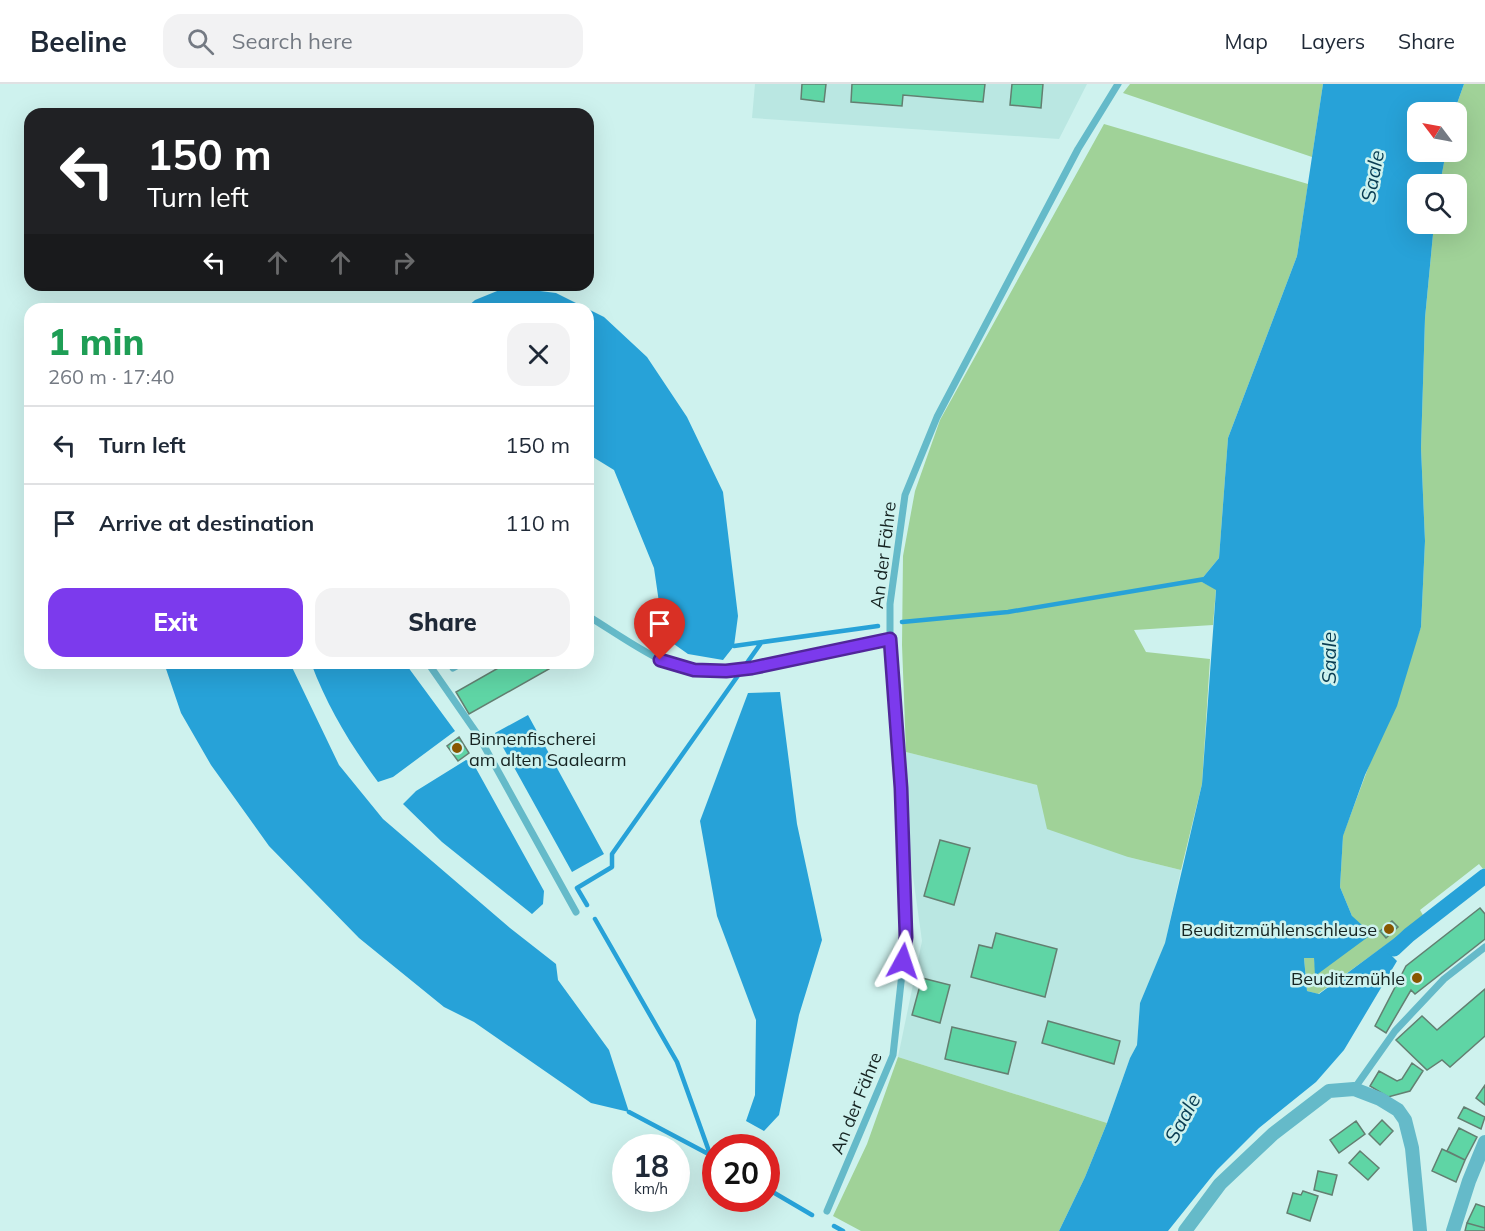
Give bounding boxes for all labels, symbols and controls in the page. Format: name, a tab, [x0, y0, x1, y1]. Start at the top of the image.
search box	[163, 14, 583, 68]
text: Beeline	[30, 24, 127, 59]
icon: search	[184, 25, 217, 58]
text: Search here	[232, 27, 353, 55]
text: Map	[1225, 28, 1268, 54]
text: Layers	[1301, 28, 1365, 54]
text: Share	[1398, 28, 1455, 54]
north arrow	[1407, 102, 1467, 162]
map controls	[1407, 102, 1467, 234]
text: 150 m	[147, 128, 272, 181]
icon: left	[48, 132, 126, 210]
water label: Saale	[1355, 148, 1389, 204]
button: search	[1407, 174, 1467, 234]
text: Turn left	[147, 180, 249, 214]
icon: left	[198, 246, 231, 279]
icon: ahead	[261, 246, 294, 279]
icon: ahead	[324, 246, 357, 279]
icon: right	[387, 246, 420, 279]
text: 1 min	[48, 319, 144, 364]
button: close	[507, 323, 570, 386]
text: 260 m · 17:40	[48, 364, 174, 389]
icon: left	[48, 429, 81, 462]
text: Turn left	[99, 431, 186, 459]
text: 150 m	[505, 431, 570, 459]
street label: An der Fähre	[865, 500, 901, 610]
icon: arrive	[48, 507, 81, 540]
text: Arrive at destination	[99, 509, 314, 537]
text: 110 m	[505, 509, 570, 537]
button: Exit	[48, 588, 303, 657]
button: Share	[315, 588, 570, 657]
pin	[634, 598, 685, 660]
icon: arrive	[643, 607, 676, 640]
water label: Saale	[1316, 632, 1341, 684]
place label: Binnenfischerei am alten Saalearm	[469, 727, 627, 771]
marker: Binnenfischerei am alten Saalearm	[450, 741, 464, 755]
place label: Beuditzmühlenschleuse	[1181, 918, 1377, 941]
marker: Beuditzmühlenschleuse	[1382, 922, 1396, 936]
position arrow	[871, 929, 935, 993]
place label: Beuditzmühle	[1291, 967, 1405, 990]
marker: Beuditzmühle	[1410, 971, 1424, 985]
street label: An der Fähre	[825, 1049, 887, 1157]
water label: Saale	[1158, 1089, 1206, 1147]
speed limit sign: 20	[702, 1134, 780, 1212]
text: 18	[633, 1147, 669, 1185]
text: km/h	[634, 1179, 668, 1198]

